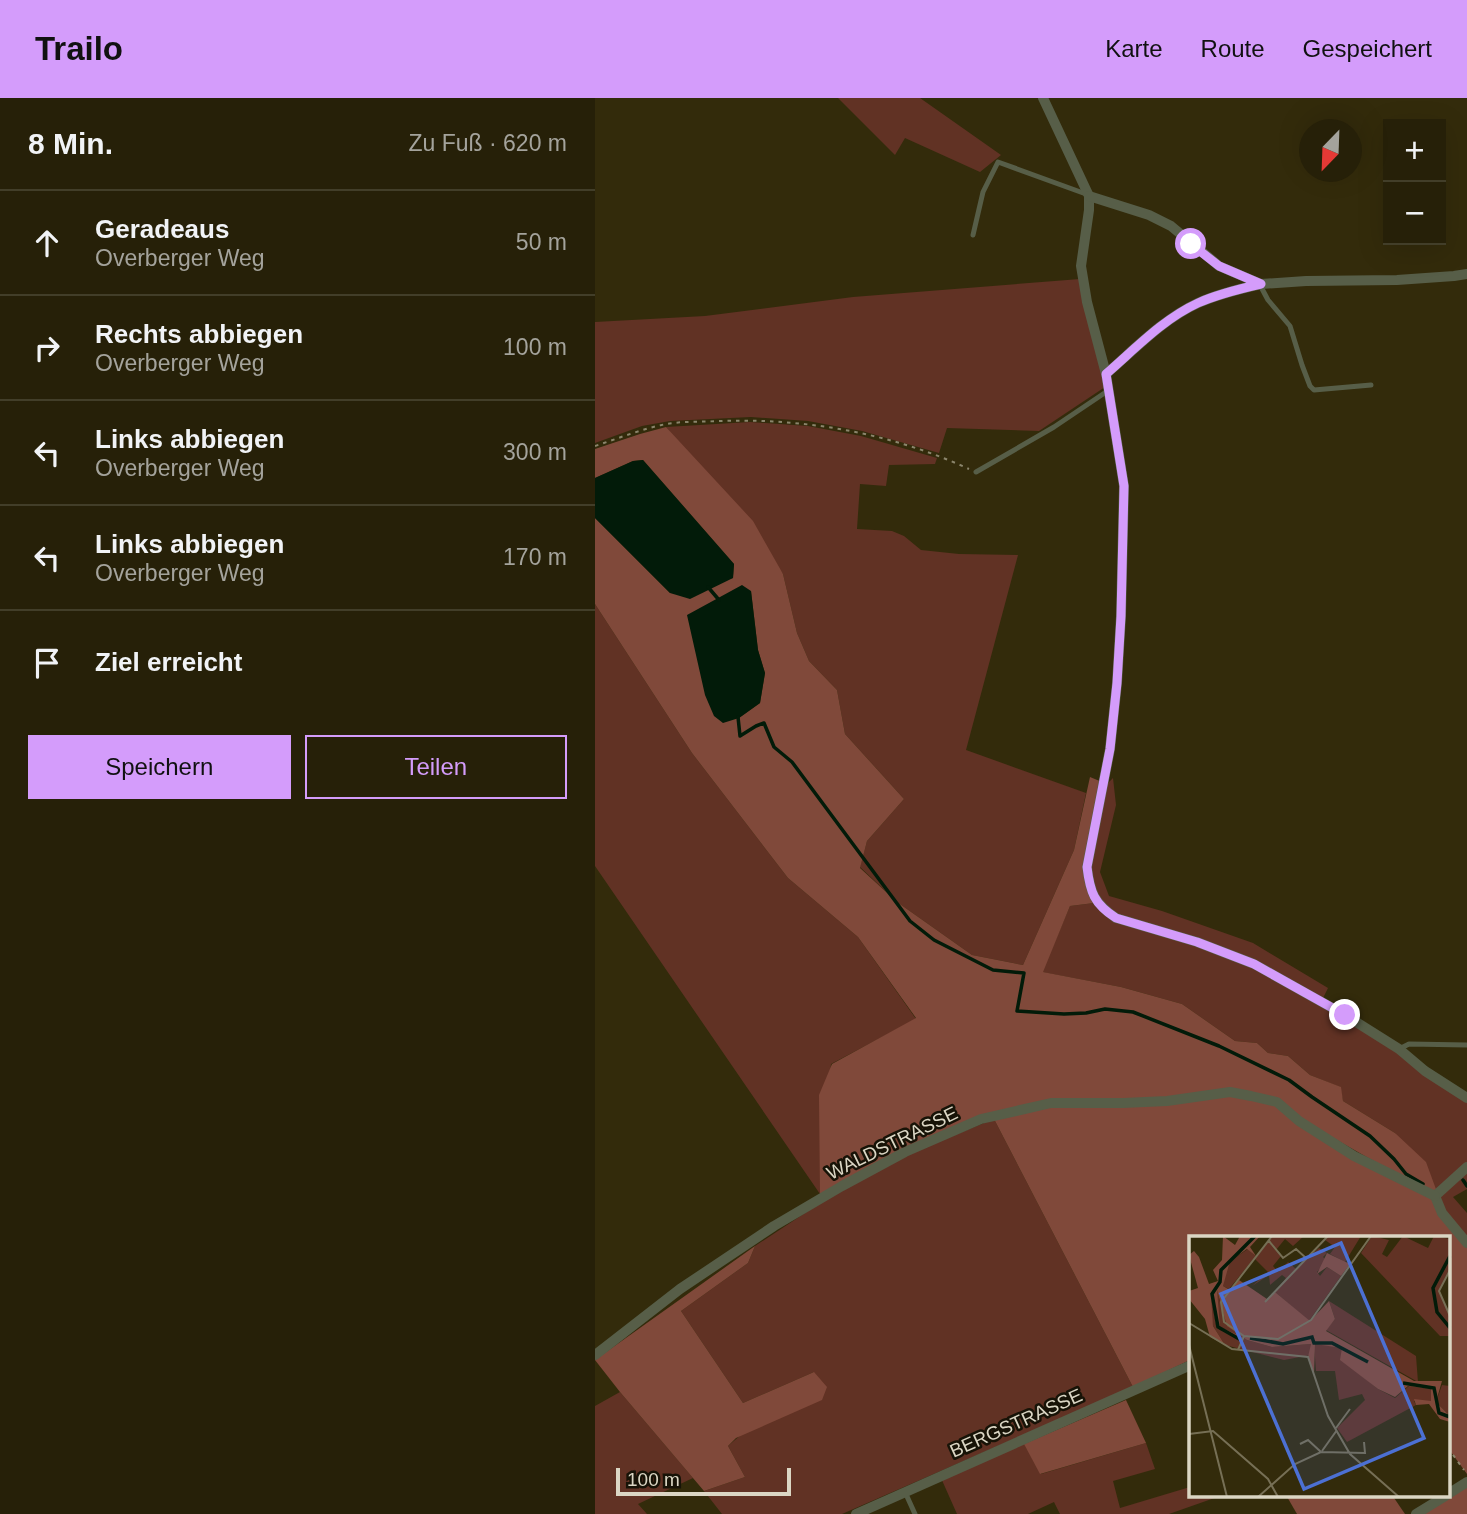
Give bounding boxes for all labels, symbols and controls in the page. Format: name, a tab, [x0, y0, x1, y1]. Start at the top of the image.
text: Trailo	[35, 30, 123, 67]
text: Karte	[1105, 35, 1163, 62]
text: Route	[1201, 35, 1265, 62]
text: Gespeichert	[1303, 35, 1432, 62]
north arrow	[1299, 119, 1362, 182]
map controls	[1383, 119, 1446, 245]
button: +	[1383, 119, 1446, 182]
text: 8 Min.	[28, 127, 113, 160]
text: Zu Fuß · 620 m	[409, 130, 567, 156]
button: −	[1383, 182, 1446, 245]
text: Geradeaus	[95, 214, 229, 244]
icon: ahead	[28, 224, 66, 262]
route start	[1175, 228, 1206, 259]
text: 50 m	[516, 229, 567, 255]
text: Overberger Weg	[95, 245, 265, 271]
text: Rechts abbiegen	[95, 319, 303, 349]
icon: right	[28, 329, 66, 367]
text: 100 m	[503, 334, 567, 360]
text: Overberger Weg	[95, 350, 265, 376]
text: Links abbiegen	[95, 424, 284, 454]
icon: left	[28, 434, 66, 472]
text: 300 m	[503, 439, 567, 465]
text: Overberger Weg	[95, 455, 265, 481]
text: Links abbiegen	[95, 529, 284, 559]
icon: left	[28, 539, 66, 577]
text: 170 m	[503, 544, 567, 570]
text: Overberger Weg	[95, 560, 265, 586]
icon: arrive	[28, 644, 66, 682]
text: Ziel erreicht	[95, 647, 242, 677]
button: Speichern	[28, 735, 291, 799]
button: Teilen	[305, 735, 567, 799]
route end	[1329, 999, 1360, 1030]
street label: WALDSTRASSE	[823, 1102, 961, 1184]
inset map	[1189, 1236, 1450, 1496]
street label: BERGSTRASSE	[947, 1384, 1085, 1462]
scale bar	[616, 1465, 791, 1497]
text: 100 m	[627, 1469, 680, 1490]

